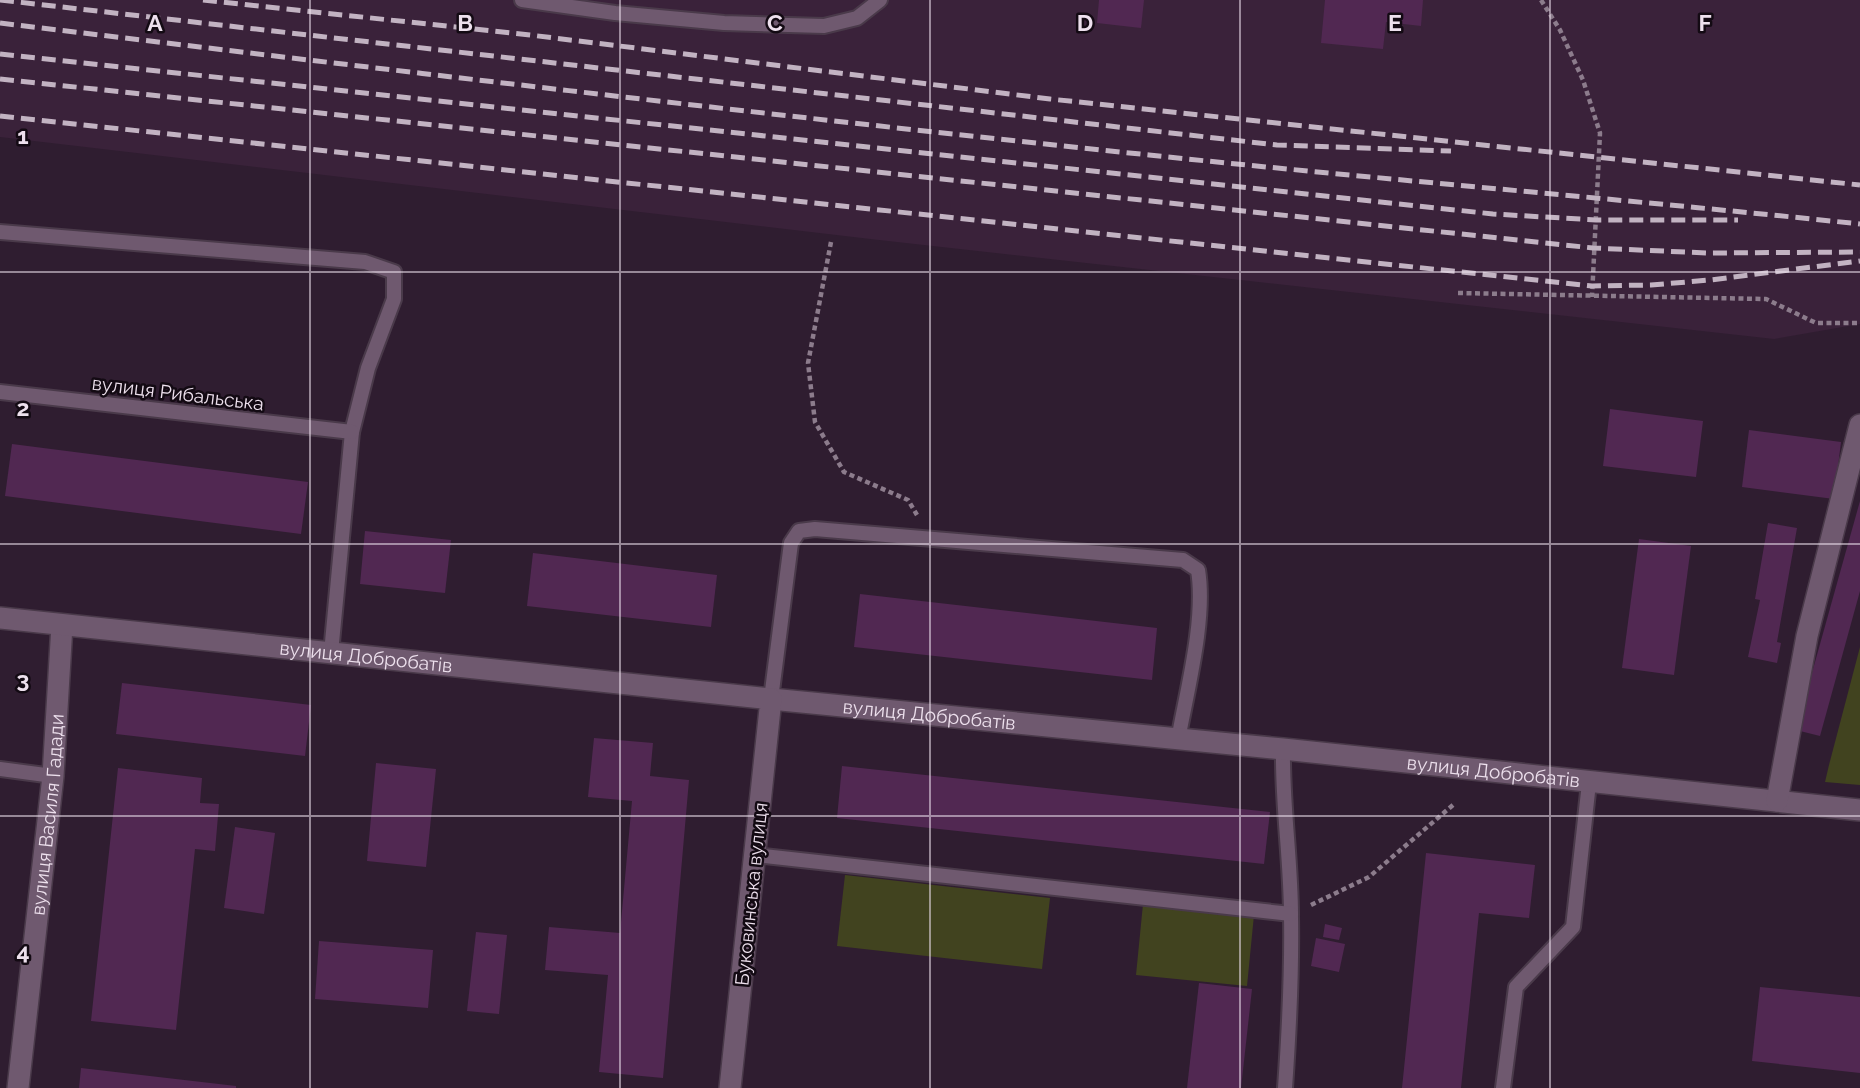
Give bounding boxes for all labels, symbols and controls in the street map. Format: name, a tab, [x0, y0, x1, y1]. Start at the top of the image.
text: A	[147, 9, 163, 36]
text: B	[457, 9, 473, 36]
text: C	[767, 9, 783, 36]
text: D	[1077, 9, 1093, 36]
text: E	[1388, 9, 1402, 36]
text: F	[1698, 9, 1712, 36]
text: 1	[17, 122, 29, 149]
street label: вулиця Рибальська	[91, 372, 265, 414]
text: 2	[17, 394, 29, 421]
street label: вулиця Добробатів	[278, 636, 453, 676]
text: 3	[17, 666, 29, 693]
street label: вулиця Добробатів	[842, 695, 1017, 734]
street label: вулиця Василя Гадади	[26, 713, 68, 917]
street label: вулиця Добробатів	[1406, 751, 1581, 791]
street label: Буковинська вулиця	[730, 801, 772, 987]
text: 4	[16, 938, 30, 965]

